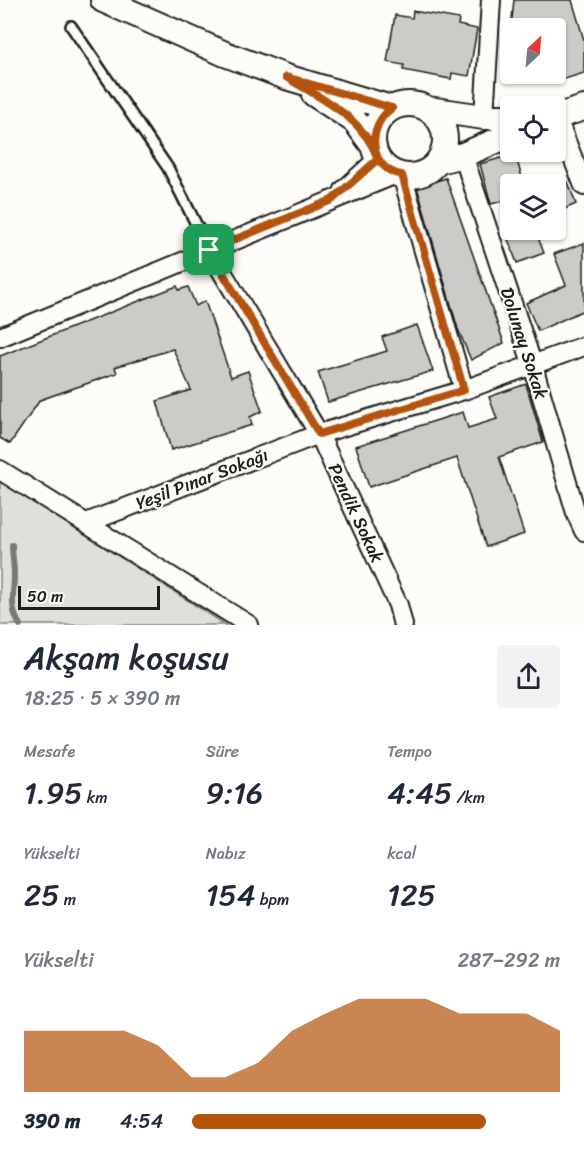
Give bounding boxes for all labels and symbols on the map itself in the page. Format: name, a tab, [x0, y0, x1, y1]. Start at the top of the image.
north arrow	[500, 18, 566, 84]
pin	[183, 224, 234, 275]
street label: Dolunay Sokak	[491, 283, 557, 403]
street label: Yeşil Pınar Sokağı	[131, 439, 273, 519]
street label: Pendik Sokak	[319, 458, 393, 569]
scale bar	[18, 583, 160, 610]

